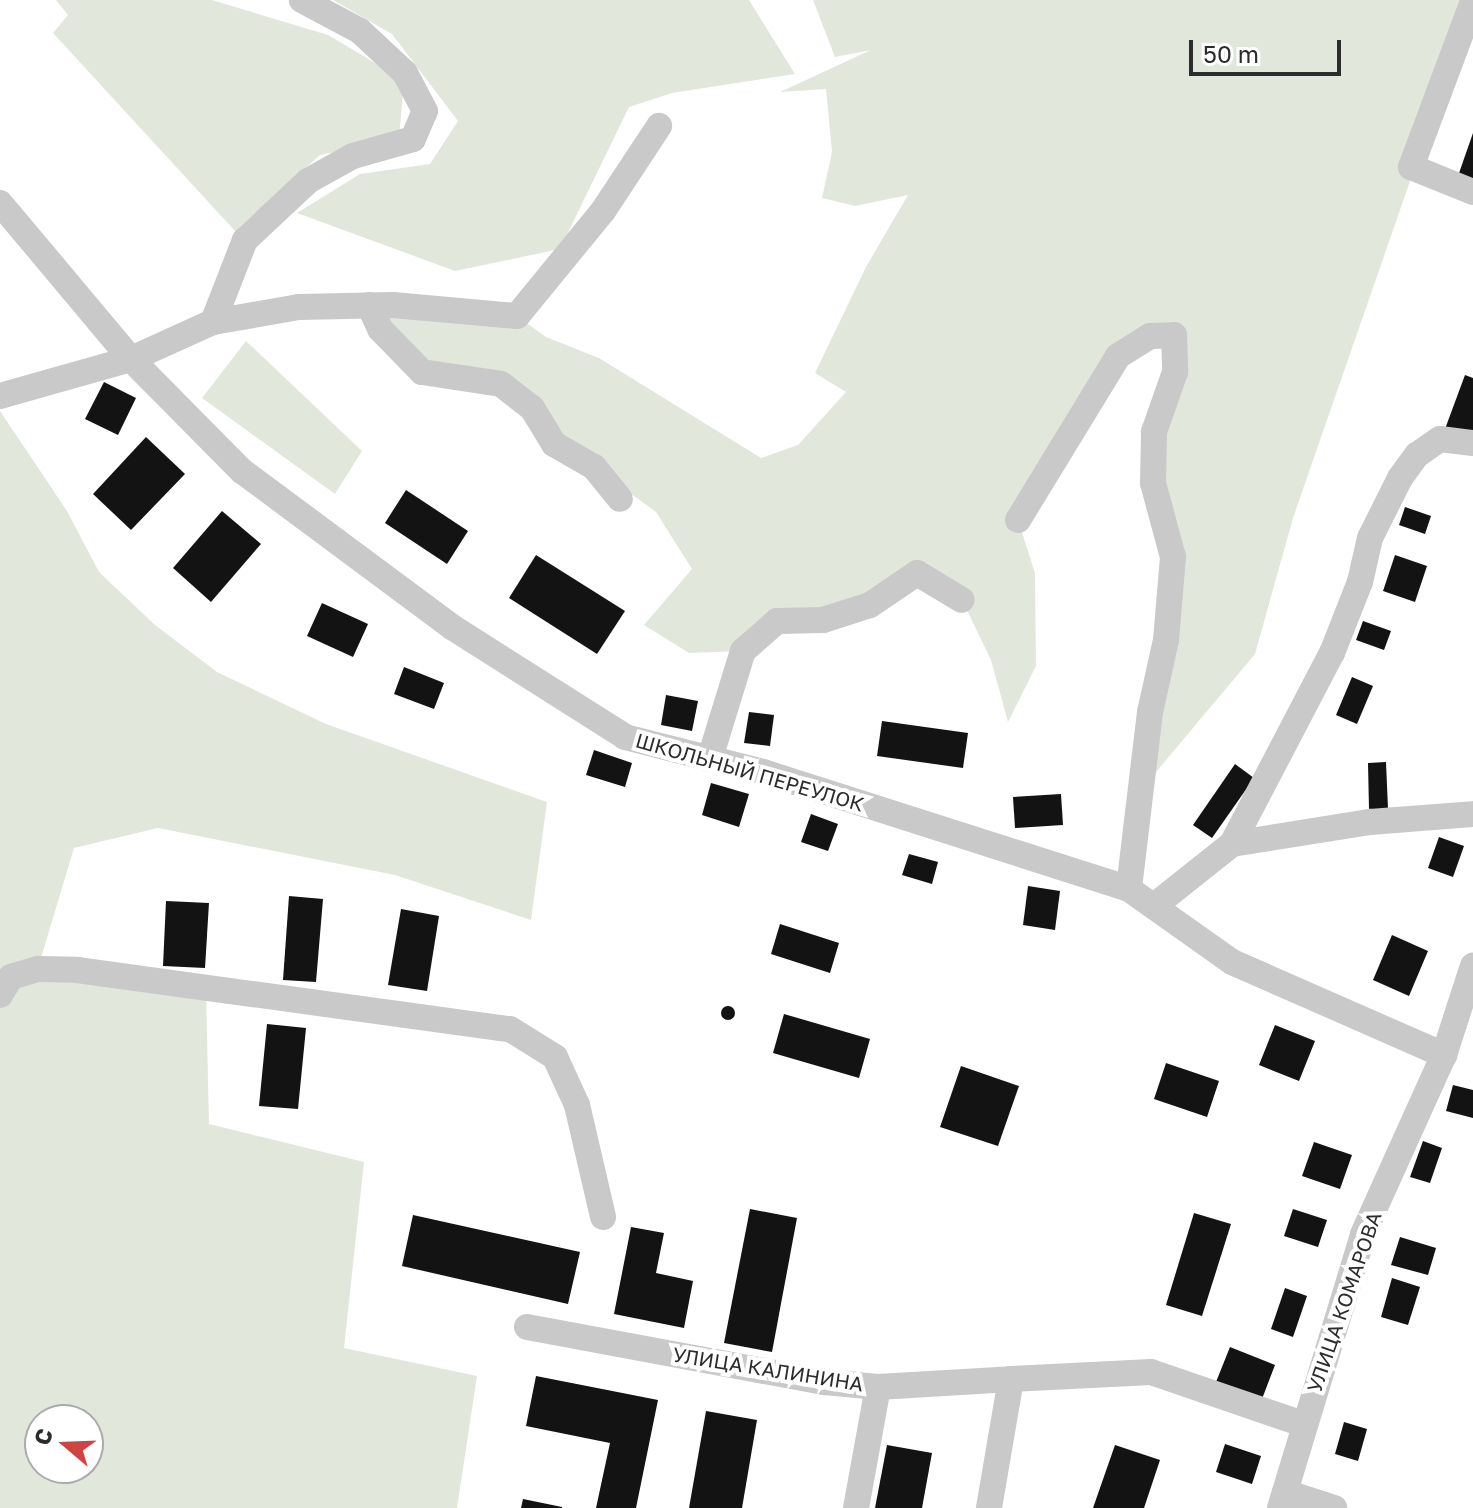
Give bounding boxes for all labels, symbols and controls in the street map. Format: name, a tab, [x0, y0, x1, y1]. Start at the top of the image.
scale bar	[1193, 24, 1345, 74]
text: 50 m	[1203, 39, 1259, 68]
street label: ШКОЛЬНЫЙ ПЕРЕУЛОК	[633, 728, 867, 816]
street label: УЛИЦА КОМАРОВА	[1302, 1209, 1386, 1395]
street label: УЛИЦА КАЛИНИНА	[671, 1342, 865, 1396]
north arrow	[24, 1404, 104, 1484]
text: С	[27, 1425, 58, 1448]

